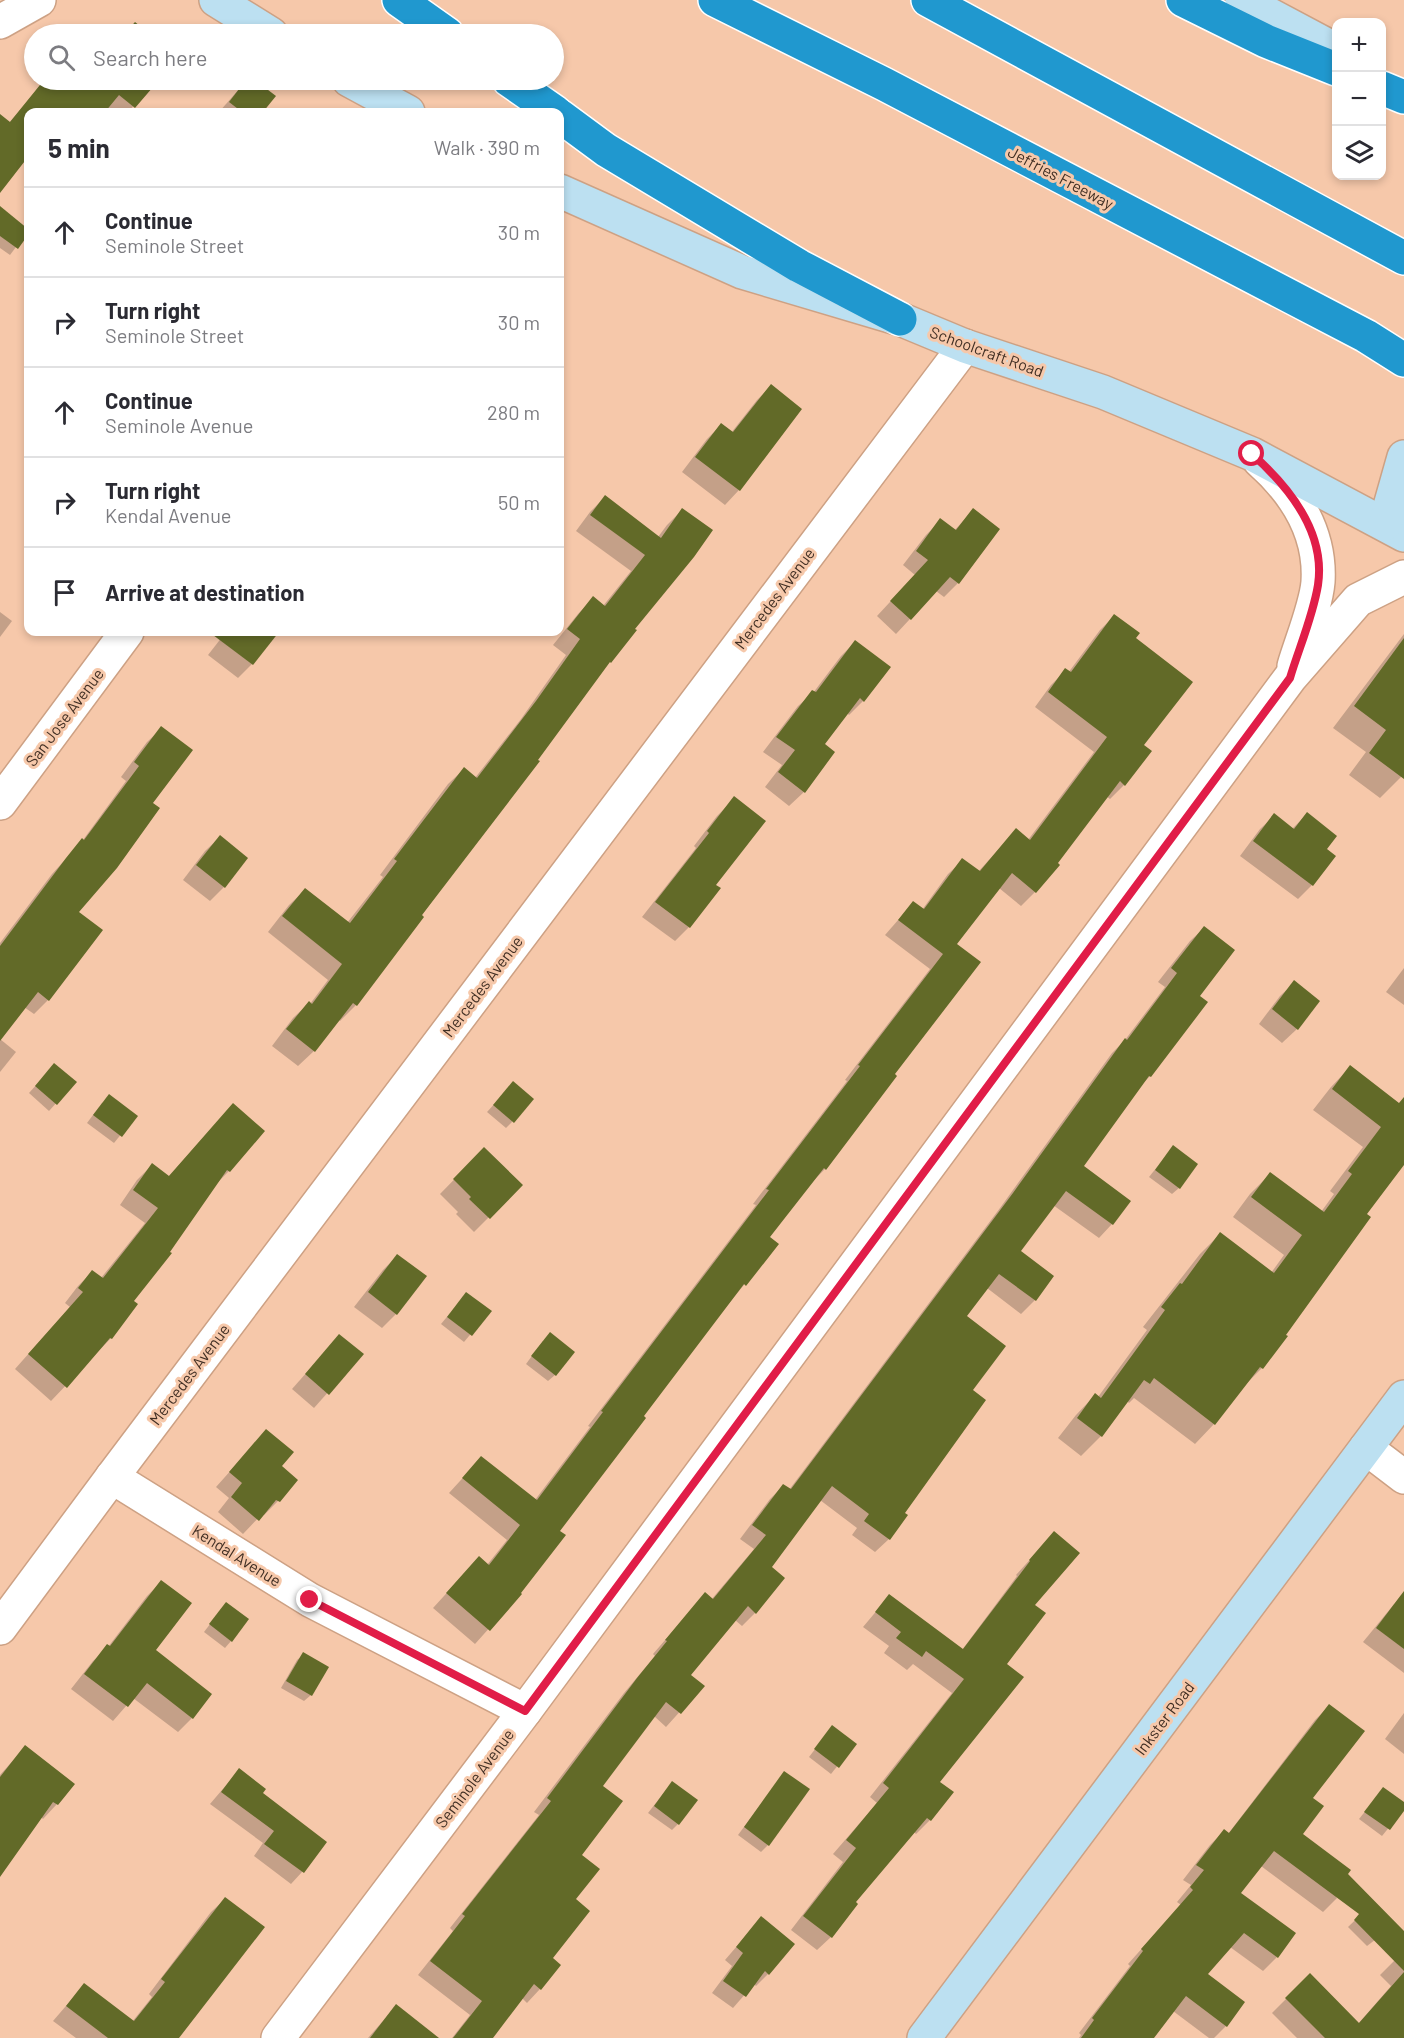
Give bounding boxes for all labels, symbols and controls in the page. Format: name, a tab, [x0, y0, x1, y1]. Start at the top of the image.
map controls	[1332, 18, 1386, 180]
button: +	[1332, 18, 1386, 72]
search box	[24, 24, 564, 90]
icon: search	[45, 41, 78, 74]
text: Search here	[93, 44, 207, 70]
button: −	[1332, 72, 1386, 126]
button: layers	[1332, 126, 1386, 180]
text: 5 min	[48, 132, 110, 163]
text: Walk · 390 m	[434, 135, 540, 159]
street label: Jeffries Freeway	[1005, 141, 1117, 213]
text: Continue	[105, 207, 193, 233]
icon: ahead	[48, 216, 81, 249]
text: 30 m	[498, 220, 540, 244]
text: Seminole Street	[105, 233, 244, 257]
text: Turn right	[105, 297, 200, 323]
icon: right	[48, 306, 81, 339]
text: 30 m	[498, 310, 540, 334]
street label: Schoolcraft Road	[928, 322, 1046, 380]
text: Seminole Street	[105, 323, 244, 347]
text: Continue	[105, 387, 193, 413]
icon: ahead	[48, 396, 81, 429]
text: 280 m	[487, 400, 540, 424]
text: Seminole Avenue	[105, 413, 253, 437]
route start	[1238, 440, 1264, 466]
text: Turn right	[105, 477, 200, 503]
icon: right	[48, 486, 81, 519]
text: 50 m	[498, 490, 540, 514]
text: Kendal Avenue	[105, 503, 232, 527]
street label: Mercedes Avenue	[730, 544, 818, 652]
icon: arrive	[48, 576, 81, 609]
text: Arrive at destination	[105, 579, 304, 605]
street label: San Jose Avenue	[21, 664, 107, 770]
street label: Mercedes Avenue	[438, 932, 526, 1040]
street label: Mercedes Avenue	[145, 1320, 233, 1428]
street label: Kendal Avenue	[189, 1520, 285, 1590]
route end	[296, 1586, 322, 1612]
street label: Inkster Road	[1130, 1678, 1198, 1758]
street label: Seminole Avenue	[431, 1725, 517, 1831]

